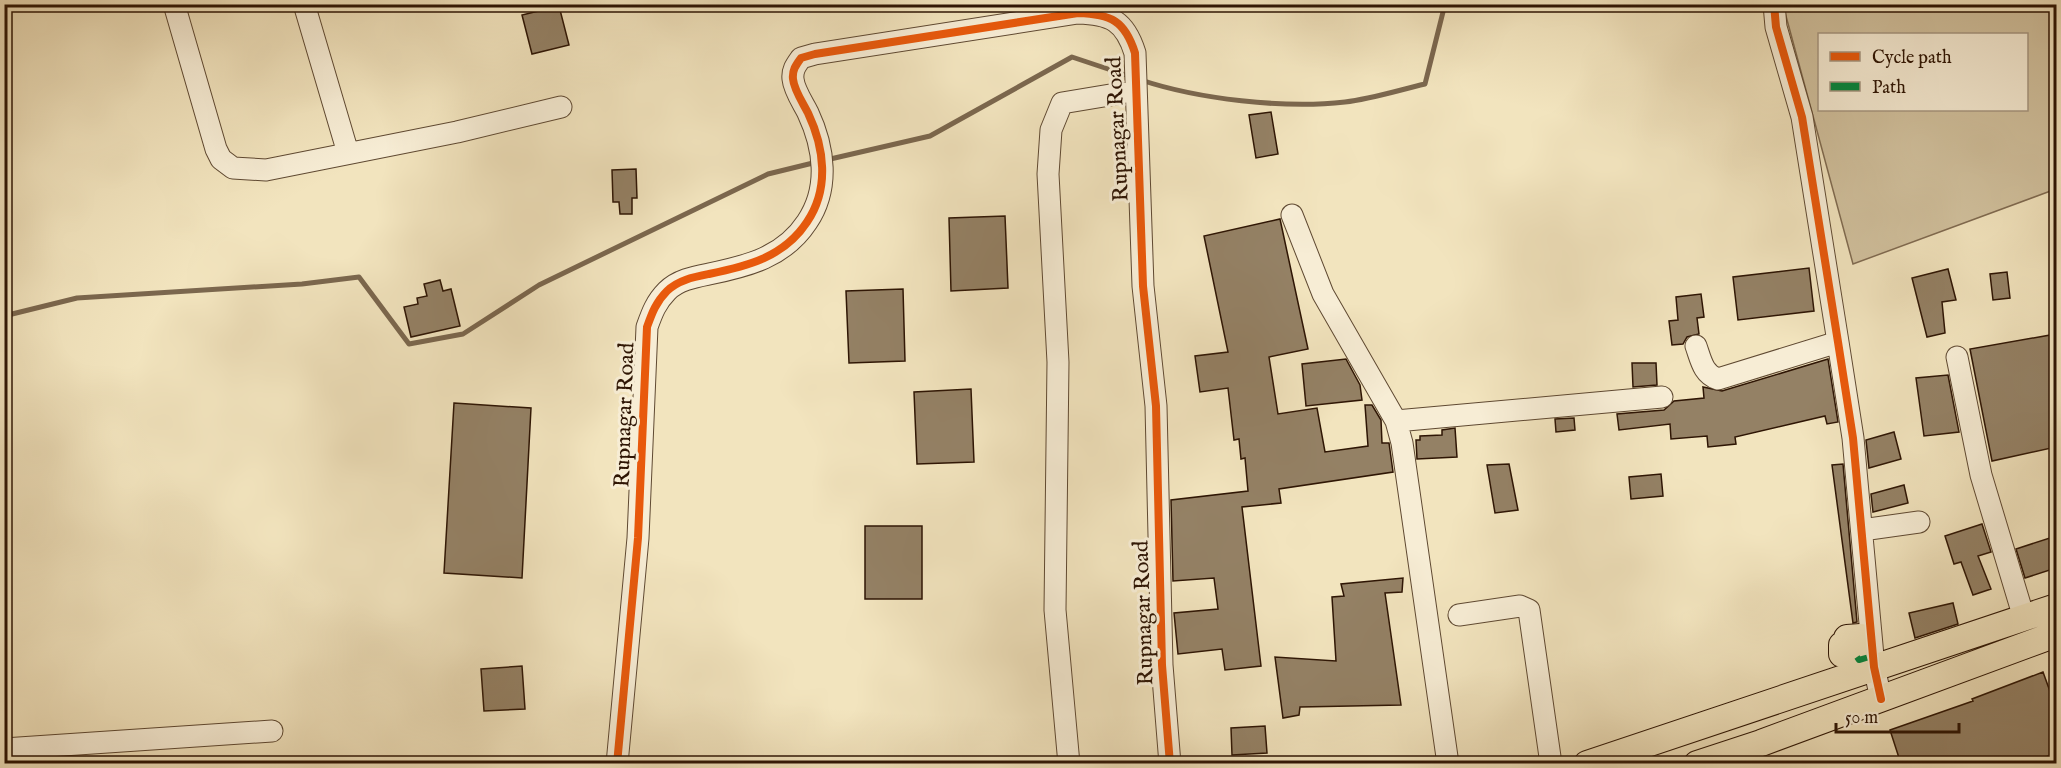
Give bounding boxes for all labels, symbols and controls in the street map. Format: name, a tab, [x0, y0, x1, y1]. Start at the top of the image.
legend	[1818, 33, 2028, 111]
text: Cycle path	[1872, 47, 1952, 70]
street label: Rupnagar Road	[1100, 56, 1136, 202]
text: Path	[1872, 77, 1906, 100]
street label: Rupnagar Road	[608, 342, 642, 488]
street label: Rupnagar Road	[1127, 540, 1161, 686]
scale bar	[1836, 696, 1959, 734]
text: 50 m	[1845, 707, 1878, 730]

